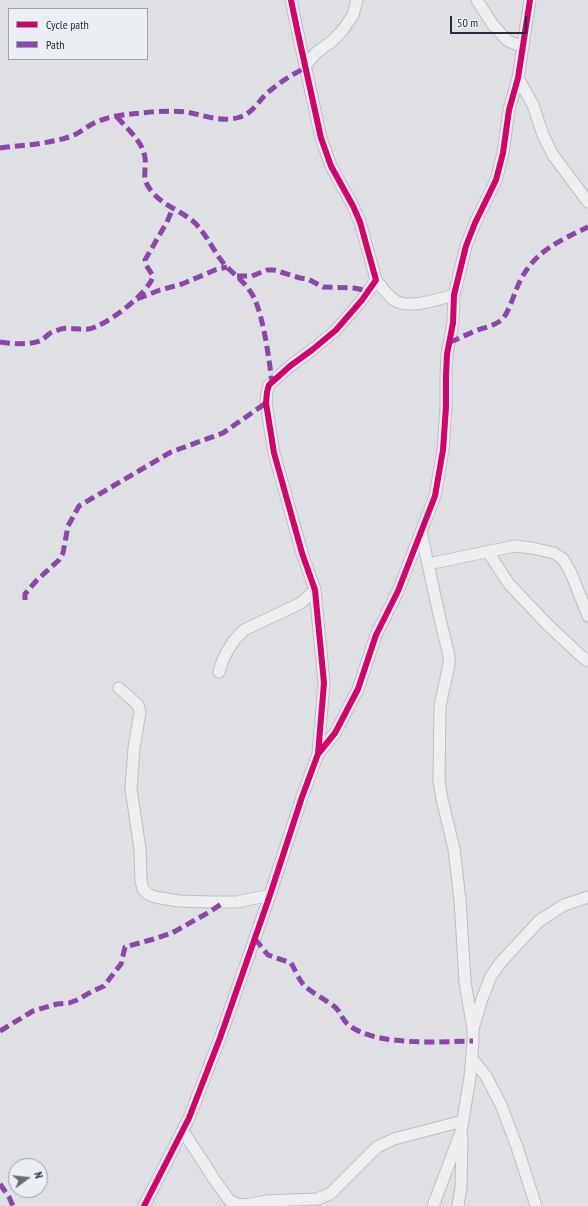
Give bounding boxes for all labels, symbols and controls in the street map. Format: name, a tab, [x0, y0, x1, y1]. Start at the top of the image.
legend	[8, 8, 148, 60]
scale bar	[452, 8, 529, 34]
text: 50 m	[457, 15, 478, 30]
text: Cycle path	[46, 17, 89, 32]
text: Path	[46, 37, 64, 52]
north arrow	[8, 1158, 48, 1198]
text: N	[31, 1170, 46, 1180]

